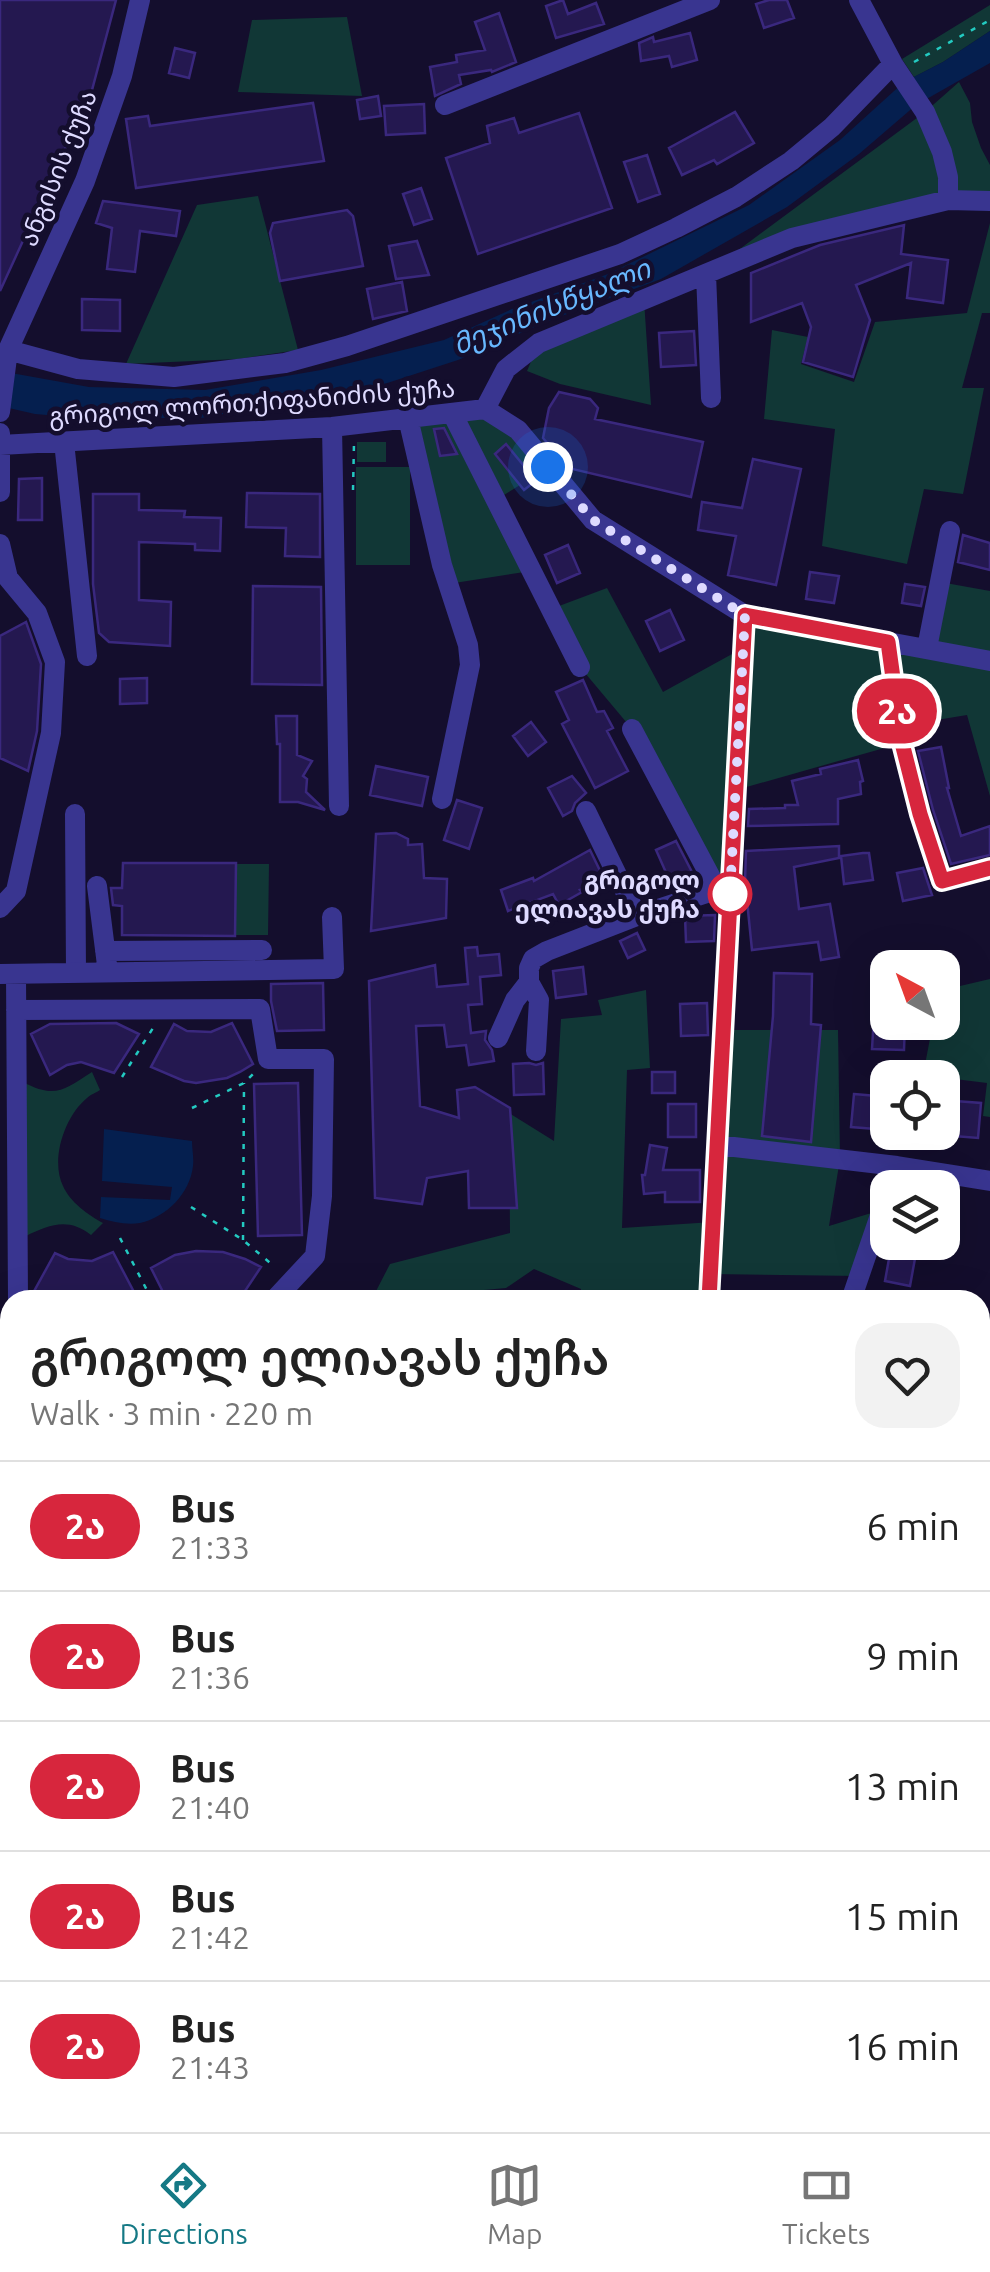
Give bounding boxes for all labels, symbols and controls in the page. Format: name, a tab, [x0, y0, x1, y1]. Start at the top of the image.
street label: ანგისის ქუჩა	[14, 86, 103, 250]
water label: მეჯინისწყალი	[448, 252, 657, 362]
street label: გრიგოლ ლორთქიფანიძის ქუჩა	[48, 374, 456, 432]
your location	[523, 442, 573, 492]
line badge: 2ა	[852, 678, 942, 744]
text: 2ა	[877, 691, 917, 731]
place label: გრიგოლ ელიავას ქუჩა	[515, 866, 700, 925]
marker: გრიგოლ ელიავას ქუჩა	[709, 873, 751, 915]
north arrow	[870, 950, 960, 1040]
map controls	[870, 950, 960, 1260]
button: locate	[870, 1060, 960, 1150]
button: layers	[870, 1170, 960, 1260]
button: heart	[855, 1323, 960, 1428]
text: გრიგოლ ელიავას ქუჩა	[30, 1330, 609, 1384]
text: Walk · 3 min · 220 m	[30, 1395, 313, 1431]
text: Bus	[170, 1487, 235, 1529]
text: 6 min	[866, 1505, 960, 1547]
text: 2ა	[65, 1506, 105, 1546]
text: 21:33	[170, 1529, 250, 1565]
text: Bus	[170, 1617, 235, 1659]
text: 9 min	[866, 1635, 960, 1677]
text: 2ა	[65, 1636, 105, 1676]
text: 21:36	[170, 1659, 250, 1695]
text: Bus	[170, 1747, 235, 1789]
text: 13 min	[845, 1765, 960, 1807]
text: 2ა	[65, 1766, 105, 1806]
text: 21:40	[170, 1789, 250, 1825]
text: Bus	[170, 1877, 235, 1919]
text: 15 min	[845, 1895, 960, 1937]
text: 2ა	[65, 1896, 105, 1936]
text: 21:42	[170, 1919, 250, 1955]
text: Bus	[170, 2007, 235, 2049]
text: 16 min	[845, 2025, 960, 2067]
text: 2ა	[65, 2026, 105, 2066]
text: 21:43	[170, 2049, 250, 2085]
tab: Directions	[120, 2158, 248, 2249]
tab: Map	[487, 2158, 542, 2249]
tab: Tickets	[782, 2158, 870, 2249]

